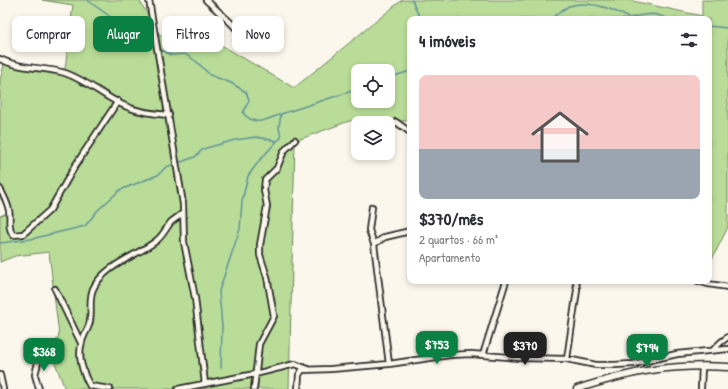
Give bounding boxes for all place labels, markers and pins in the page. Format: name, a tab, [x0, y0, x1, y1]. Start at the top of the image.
pin: $753	[413, 331, 461, 365]
pin: $370	[501, 332, 549, 366]
pin: $794	[623, 334, 671, 368]
pin: $368	[20, 338, 68, 372]

